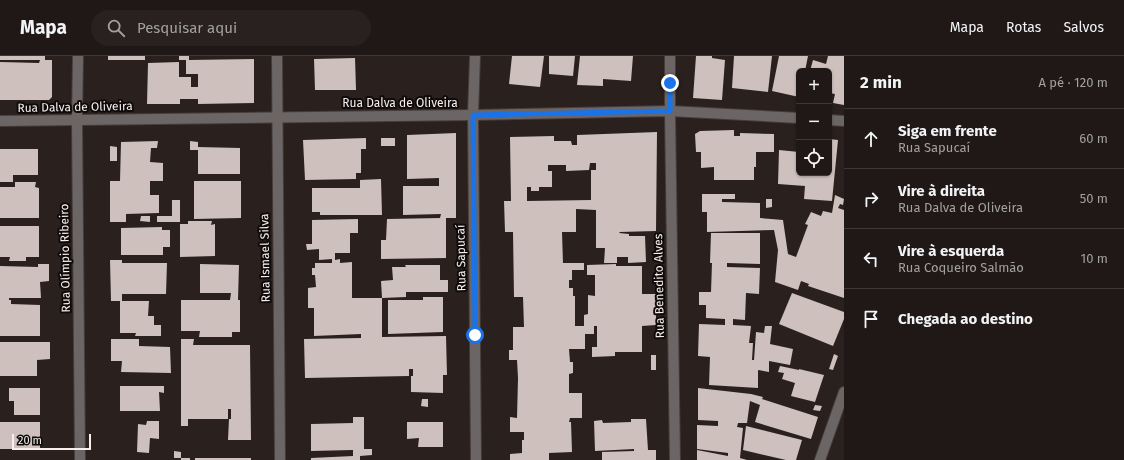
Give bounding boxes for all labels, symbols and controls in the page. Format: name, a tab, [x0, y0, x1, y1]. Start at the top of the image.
search box	[91, 10, 371, 46]
text: Mapa	[20, 16, 67, 39]
icon: search	[105, 17, 127, 39]
text: Pesquisar aqui	[137, 19, 237, 37]
text: Mapa	[950, 19, 984, 36]
text: Rotas	[1006, 19, 1041, 36]
text: Salvos	[1063, 19, 1104, 36]
map controls	[796, 68, 832, 176]
button: +	[796, 68, 832, 104]
text: 2 min	[860, 72, 902, 93]
route end	[661, 74, 679, 92]
text: A pé · 120 m	[1038, 75, 1108, 90]
street label: Rua Dalva de Oliveira	[342, 96, 458, 110]
street label: Rua Dalva de Oliveira	[17, 99, 133, 115]
button: −	[796, 104, 832, 140]
text: Siga em frente	[898, 122, 997, 140]
icon: ahead	[860, 128, 882, 150]
text: 60 m	[1079, 131, 1108, 146]
button: locate	[796, 140, 832, 176]
text: Rua Sapucaí	[898, 140, 970, 155]
text: Vire à direita	[898, 182, 985, 200]
icon: right	[860, 188, 882, 210]
text: 50 m	[1080, 191, 1108, 206]
text: Rua Dalva de Oliveira	[898, 200, 1023, 215]
street label: Rua Olímpio Ribeiro	[57, 203, 73, 313]
street label: Rua Ismael Silva	[257, 214, 273, 302]
street label: Rua Sapucaí	[453, 224, 469, 291]
street label: Rua Benedito Alves	[651, 233, 667, 338]
text: Vire à esquerda	[898, 242, 1004, 260]
icon: left	[860, 248, 882, 270]
text: 10 m	[1081, 251, 1108, 266]
text: Rua Coqueiro Salmão	[898, 260, 1024, 275]
icon: arrive	[860, 308, 882, 330]
text: Chegada ao destino	[898, 310, 1033, 328]
route start	[466, 326, 484, 344]
scale bar	[12, 432, 91, 451]
text: 20 m	[18, 434, 42, 447]

